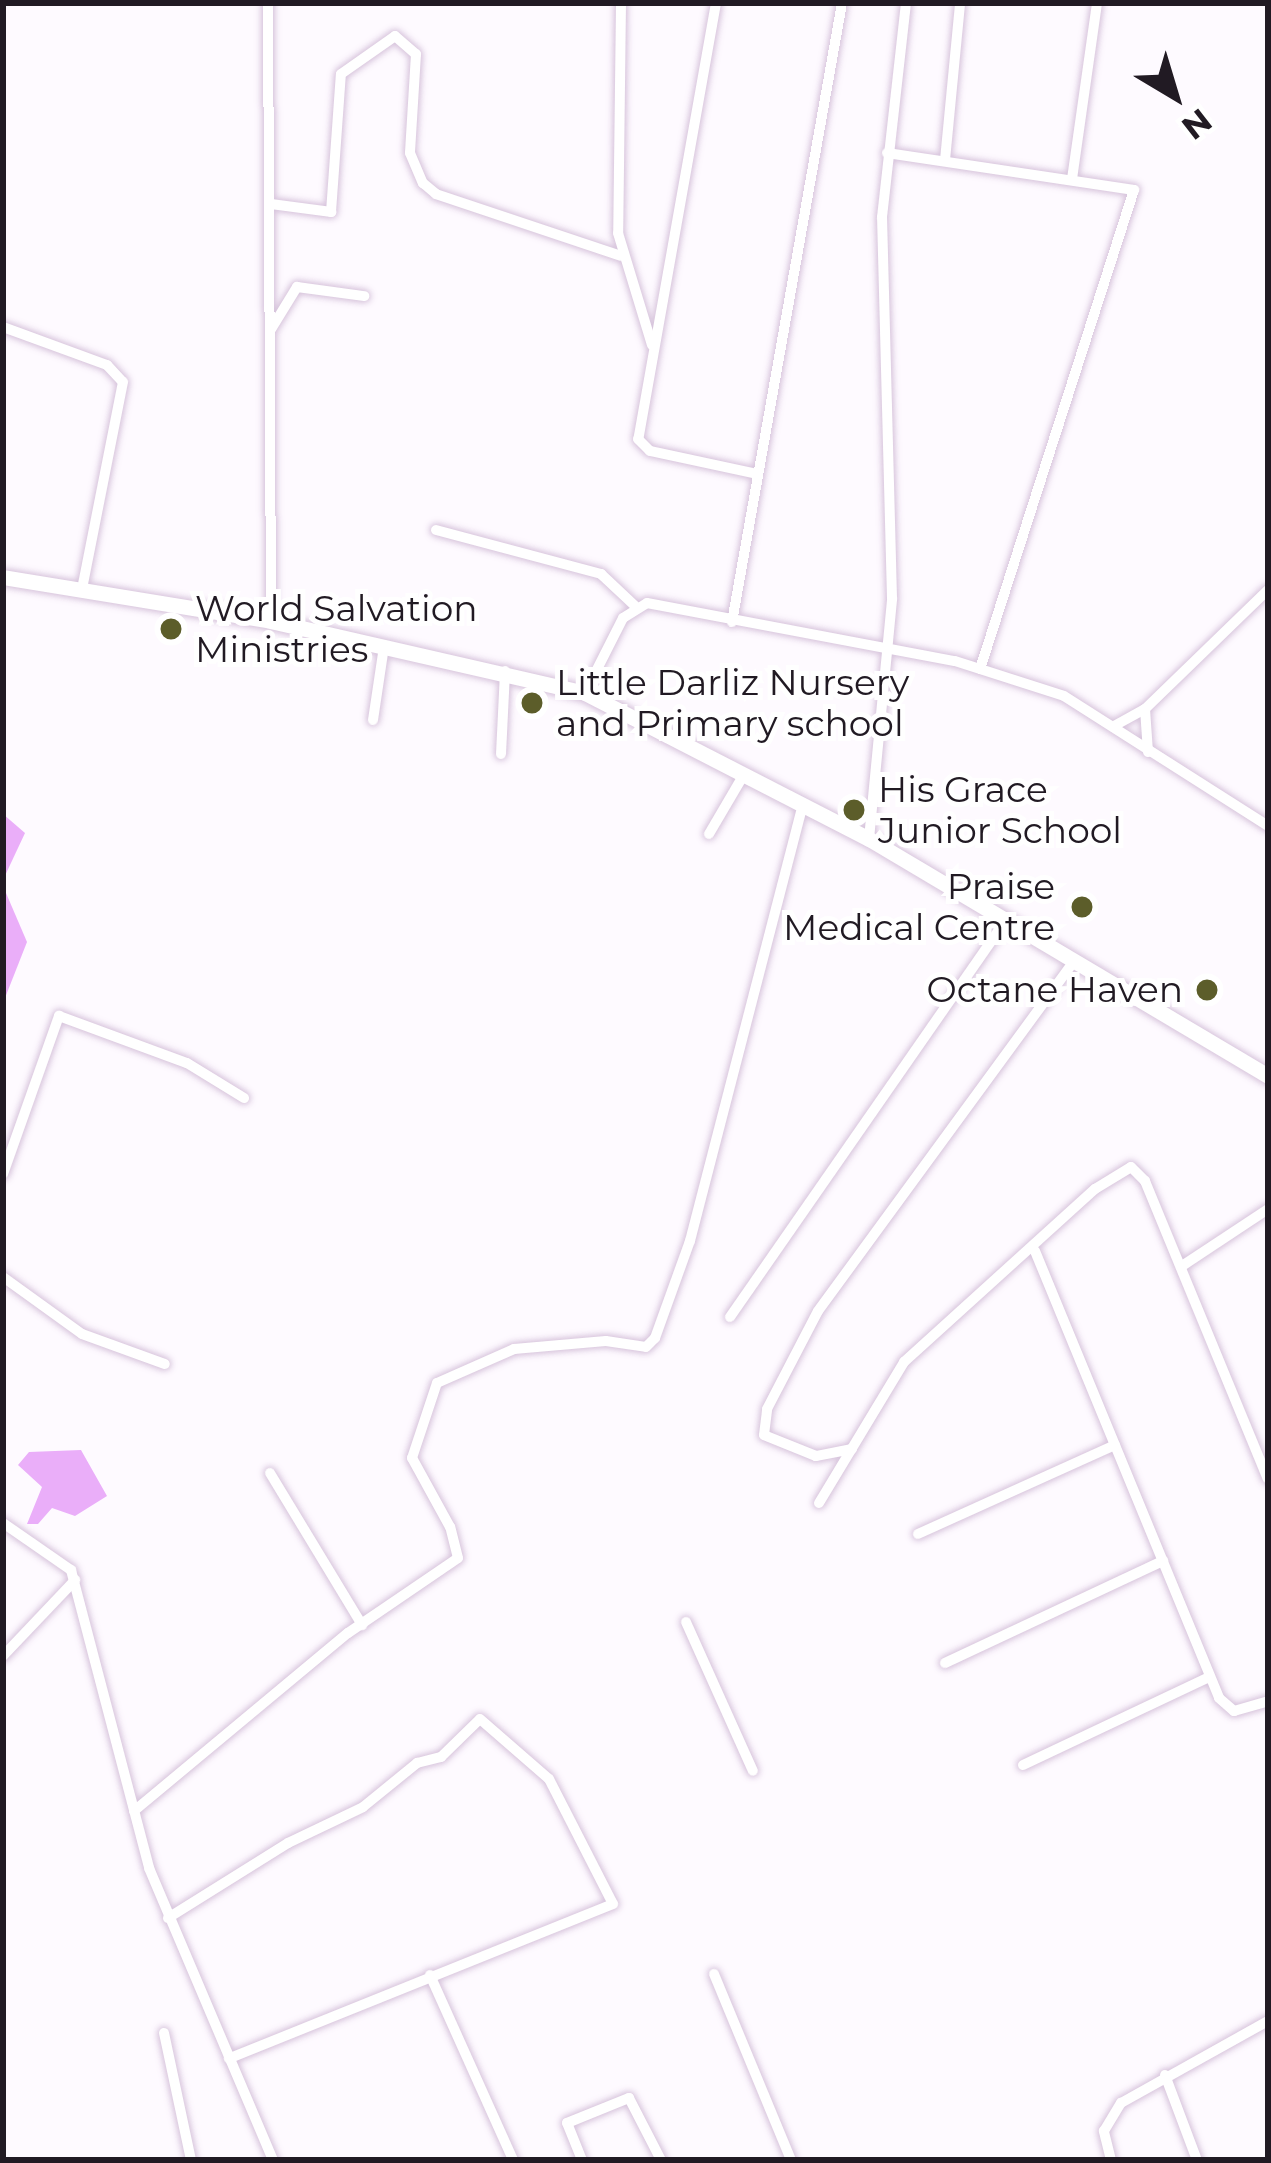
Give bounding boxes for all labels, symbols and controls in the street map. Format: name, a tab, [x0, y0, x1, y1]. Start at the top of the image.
north arrow	[1115, 36, 1235, 156]
text: N	[1174, 100, 1220, 148]
place label: World Salvation Ministries	[195, 586, 478, 671]
marker: World Salvation Ministries	[158, 616, 184, 642]
place label: Little Darliz Nursery and Primary school	[556, 660, 909, 745]
marker: Little Darliz Nursery and Primary school	[519, 690, 545, 716]
place label: His Grace Junior School	[878, 767, 1122, 852]
marker: His Grace Junior School	[841, 797, 867, 823]
place label: Praise Medical Centre	[783, 864, 1055, 949]
marker: Praise Medical Centre	[1066, 891, 1098, 923]
place label: Octane Haven	[926, 968, 1183, 1012]
marker: Octane Haven	[1194, 977, 1220, 1003]

